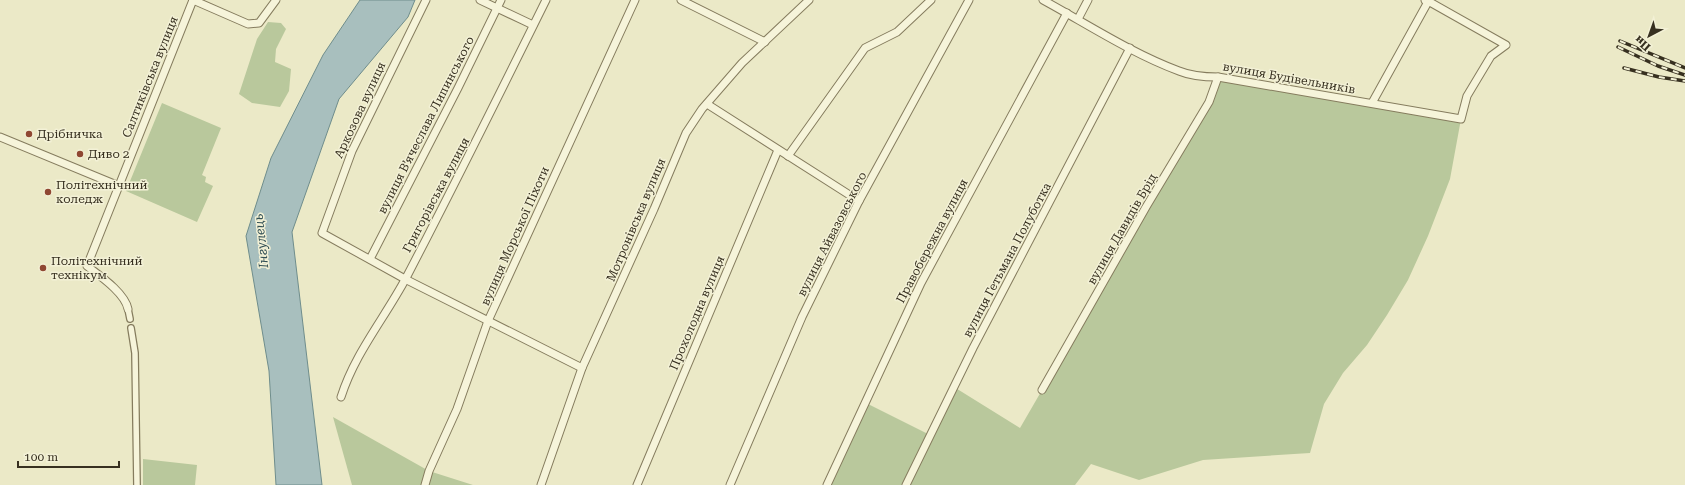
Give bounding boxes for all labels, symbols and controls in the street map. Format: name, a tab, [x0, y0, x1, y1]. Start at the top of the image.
street label: Салтиківська вулиця	[119, 14, 181, 140]
north arrow	[1629, 16, 1669, 56]
text: Пн	[1632, 32, 1653, 53]
street label: вулиця В’ячеслава Липинського	[375, 34, 477, 216]
street label: вулиця Будівельників	[1222, 59, 1356, 97]
street label: Аркозова вулиця	[332, 60, 388, 160]
place label: Дрібничка	[37, 127, 103, 141]
marker: Дрібничка	[24, 129, 34, 139]
street label: Григорівська вулиця	[400, 135, 472, 255]
place label: Диво 2	[88, 147, 130, 161]
marker: Диво 2	[75, 149, 85, 159]
street label: Мотронівська вулиця	[604, 156, 668, 284]
street label: вулиця Морської Піхоти	[478, 164, 552, 308]
street label: вулиця Айвазовського	[794, 169, 870, 299]
street label: вулиця Давидів Брід	[1084, 171, 1160, 287]
street label: Правобережна вулиця	[893, 176, 971, 306]
place label: Політехнічний коледж	[56, 178, 148, 206]
street label: вулиця Гетьмана Полуботка	[960, 180, 1054, 340]
marker: Політехнічний коледж	[43, 187, 53, 197]
water label: Інгулець	[251, 213, 271, 270]
place label: Політехнічний технікум	[51, 254, 143, 282]
street label: Прохолодна вулиця	[667, 254, 727, 372]
marker: Політехнічний технікум	[38, 263, 48, 273]
scale bar	[18, 443, 119, 469]
text: 100 m	[24, 450, 58, 464]

